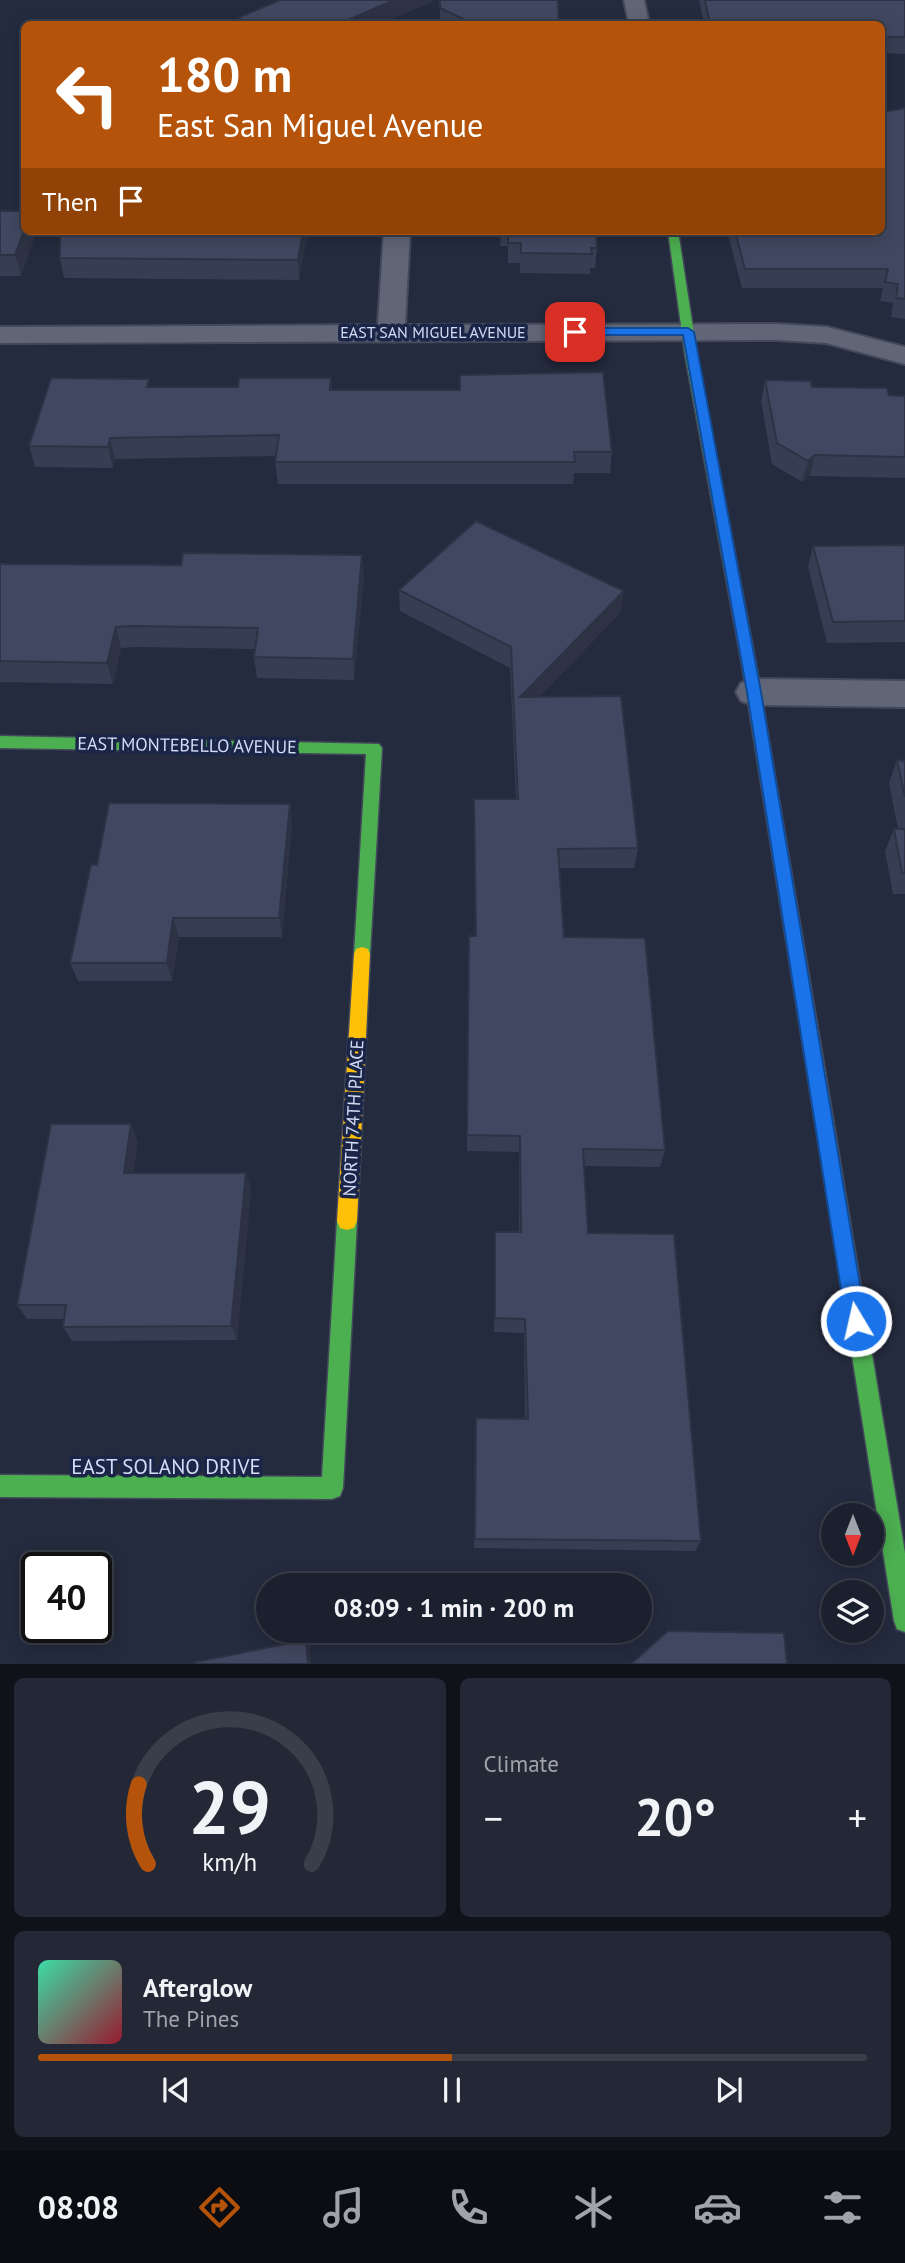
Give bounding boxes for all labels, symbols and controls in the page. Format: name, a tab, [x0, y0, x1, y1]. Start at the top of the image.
text: 180 m	[157, 42, 292, 106]
icon: left	[42, 49, 133, 140]
text: East San Miguel Avenue	[157, 104, 483, 146]
icon: arrive	[112, 182, 150, 220]
text: Then	[42, 185, 98, 218]
pin	[545, 302, 605, 362]
icon: arrive	[556, 313, 594, 351]
street label: EAST SAN MIGUEL AVENUE	[340, 322, 526, 342]
street label: EAST MONTEBELLO AVENUE	[77, 732, 297, 758]
street label: NORTH 74TH PLACE	[337, 1039, 369, 1197]
position arrow	[819, 1284, 893, 1358]
street label: EAST SOLANO DRIVE	[71, 1453, 261, 1480]
north arrow	[821, 1503, 884, 1566]
map controls	[821, 1503, 884, 1643]
speed limit sign: 40	[21, 1552, 112, 1643]
button: layers	[821, 1580, 884, 1643]
text: 08:09 · 1 min · 200 m	[334, 1591, 574, 1624]
text: Climate	[484, 1749, 559, 1778]
text: 29	[188, 1760, 271, 1854]
text: 20°	[634, 1783, 716, 1850]
text: −	[484, 1793, 503, 1842]
text: +	[848, 1793, 867, 1842]
text: km/h	[202, 1845, 257, 1877]
text: Afterglow	[143, 1971, 252, 2004]
text: The Pines	[143, 2004, 239, 2033]
icon: previous	[157, 2071, 195, 2109]
icon: pause	[433, 2071, 471, 2109]
icon: next	[710, 2071, 748, 2109]
icon: directions	[195, 2183, 244, 2232]
icon: music	[319, 2183, 368, 2232]
icon: phone	[444, 2183, 493, 2232]
icon: climate	[569, 2183, 618, 2232]
icon: car	[693, 2183, 742, 2232]
icon: filters	[818, 2183, 867, 2232]
text: 08:08	[38, 2186, 119, 2228]

